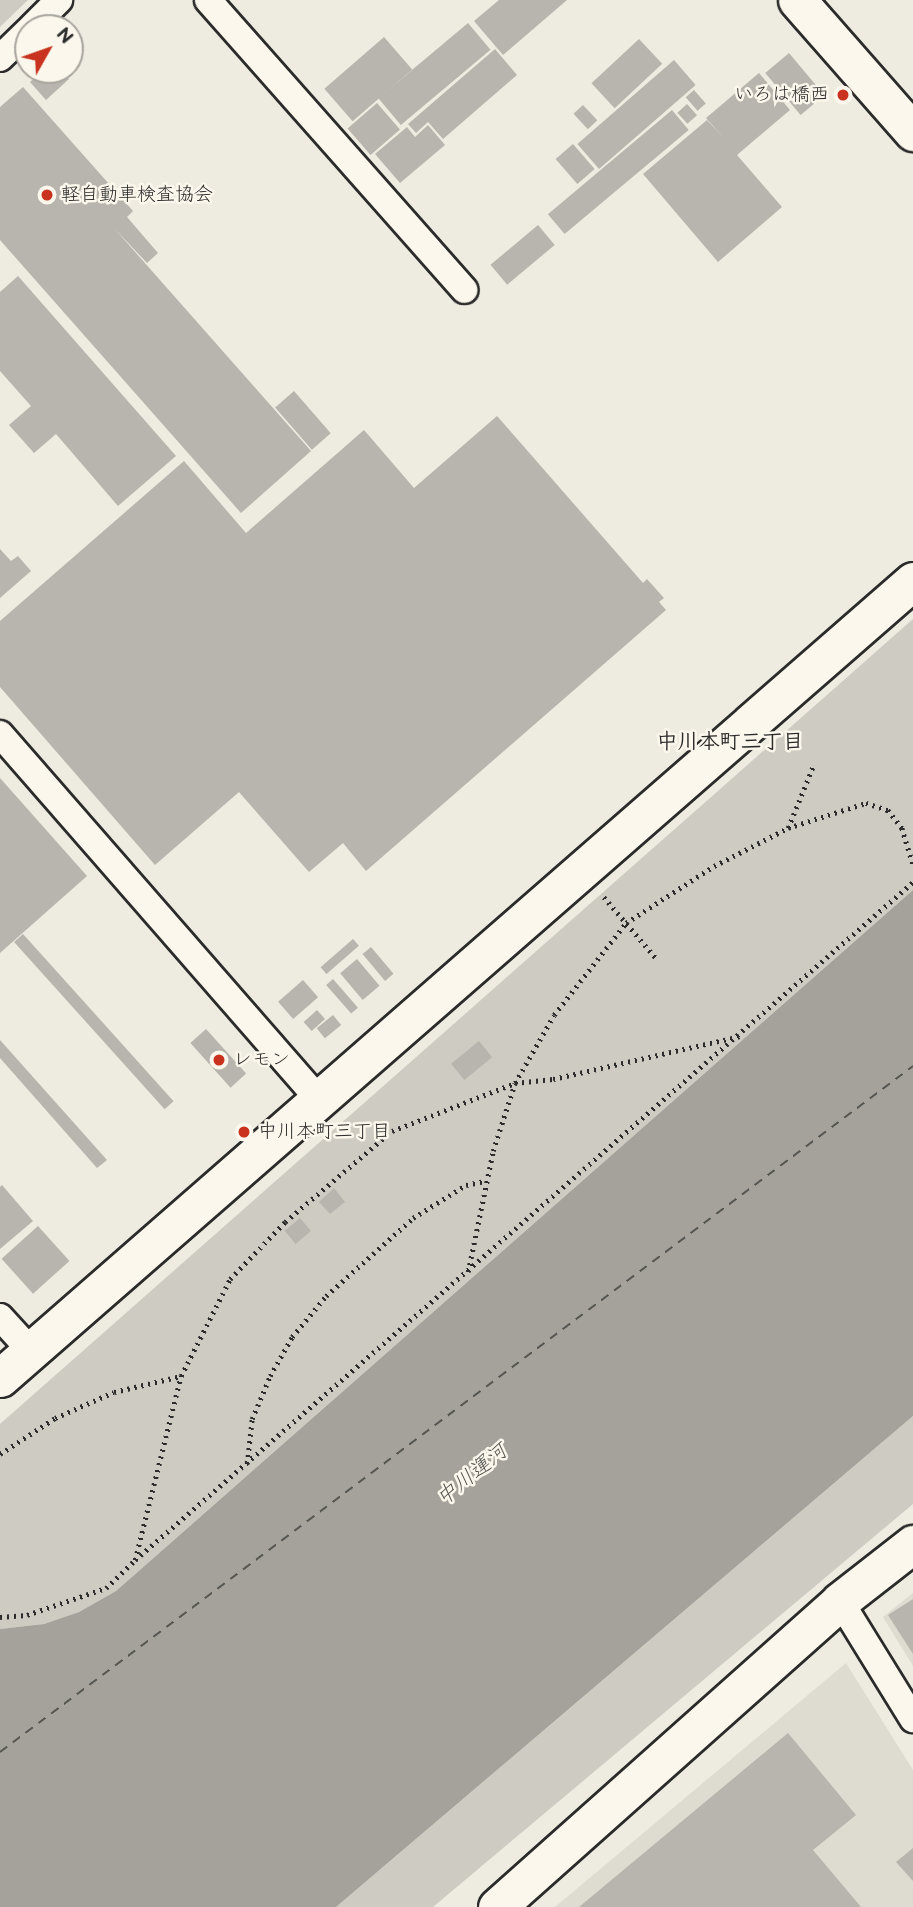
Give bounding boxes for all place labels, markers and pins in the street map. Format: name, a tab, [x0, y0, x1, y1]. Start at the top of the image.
place label: いろは橋西	[734, 84, 829, 106]
marker: いろは橋西	[835, 87, 851, 103]
place label: 軽自動車検査協会	[61, 184, 213, 206]
marker: 軽自動車検査協会	[39, 187, 55, 203]
place label: レモン	[233, 1049, 290, 1071]
marker: レモン	[211, 1052, 227, 1068]
place label: 中川本町三丁目	[258, 1121, 391, 1143]
marker: 中川本町三丁目	[236, 1124, 252, 1140]

